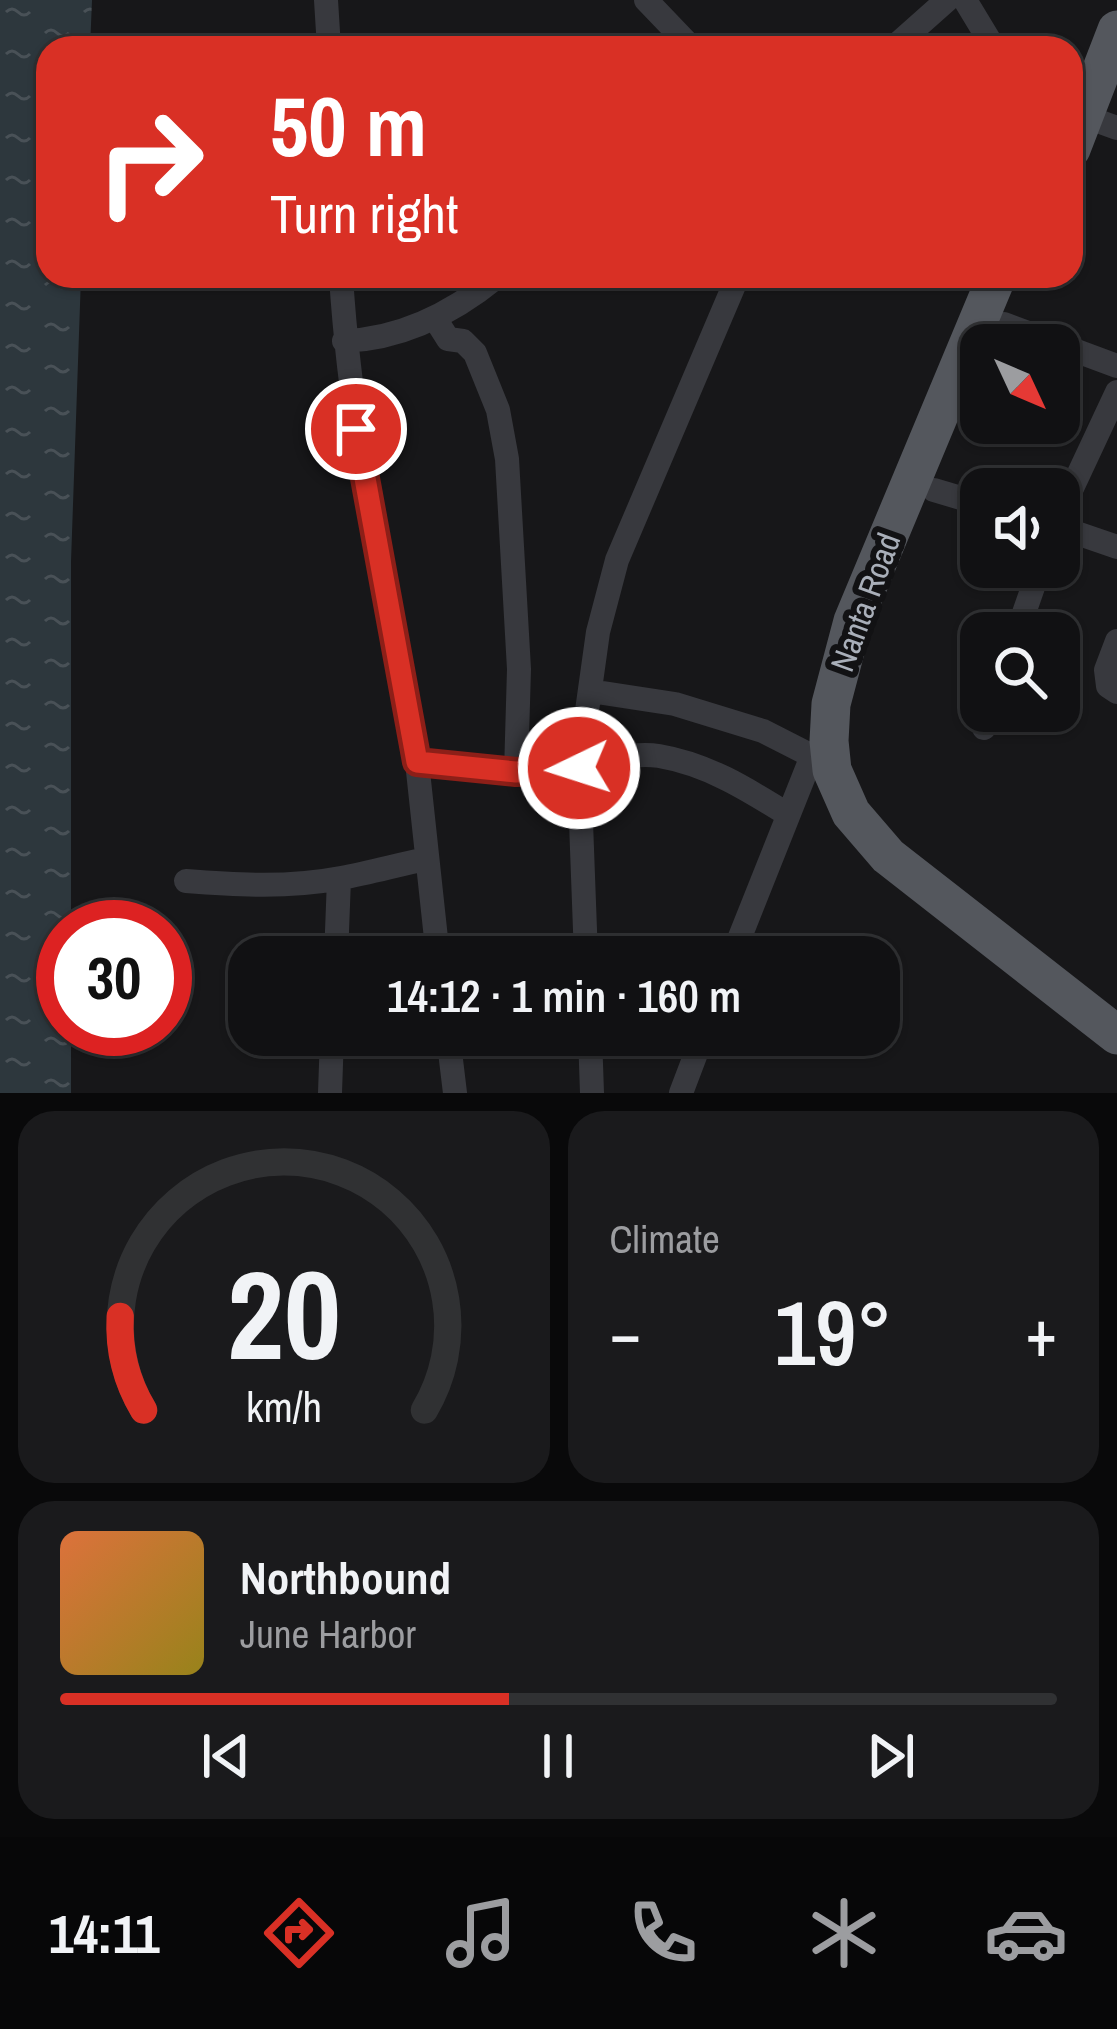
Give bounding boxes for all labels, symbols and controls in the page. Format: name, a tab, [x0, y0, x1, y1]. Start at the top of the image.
text: 50 m	[270, 69, 427, 182]
icon: right	[72, 84, 228, 240]
text: Turn right	[270, 177, 458, 250]
north arrow	[960, 324, 1080, 444]
map controls	[960, 324, 1080, 732]
pin	[305, 378, 407, 480]
icon: arrive	[323, 396, 389, 462]
button: sound	[960, 468, 1080, 588]
street label: Nanta Road	[820, 527, 910, 677]
button: search	[960, 612, 1080, 732]
position arrow	[516, 705, 642, 831]
speed limit sign: 30	[36, 900, 192, 1056]
text: 14:12 · 1 min · 160 m	[387, 965, 741, 1026]
text: Climate	[610, 1213, 720, 1265]
text: 20	[227, 1230, 341, 1398]
text: 19°	[774, 1272, 892, 1393]
text: −	[610, 1288, 641, 1377]
text: +	[1025, 1288, 1057, 1377]
text: km/h	[246, 1378, 322, 1435]
text: Northbound	[240, 1547, 451, 1608]
text: June Harbor	[240, 1608, 416, 1660]
icon: previous	[193, 1723, 259, 1789]
icon: pause	[525, 1723, 591, 1789]
icon: next	[858, 1723, 924, 1789]
icon: directions	[257, 1891, 341, 1975]
icon: music	[439, 1891, 523, 1975]
icon: phone	[621, 1891, 705, 1975]
icon: climate	[802, 1891, 886, 1975]
icon: car	[984, 1891, 1068, 1975]
text: 14:11	[49, 1897, 160, 1970]

